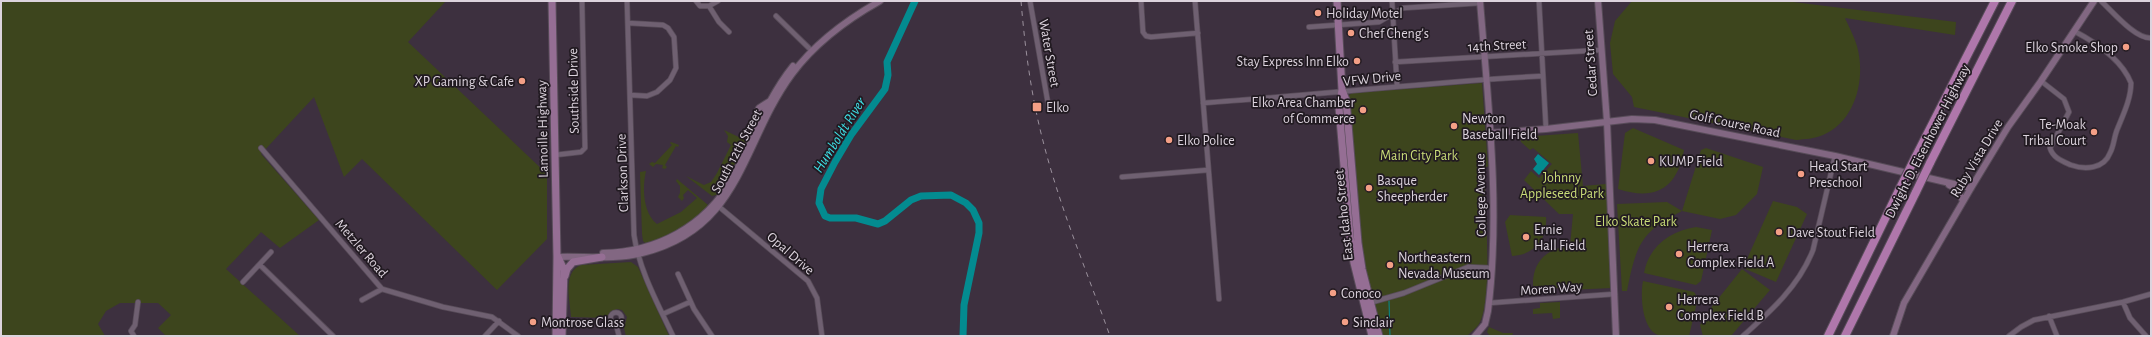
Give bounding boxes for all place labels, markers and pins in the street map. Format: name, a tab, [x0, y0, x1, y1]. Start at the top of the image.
place label: Holiday Motel	[1326, 7, 1403, 21]
marker: Holiday Motel	[1313, 8, 1323, 18]
place label: Chef Cheng's	[1359, 27, 1429, 41]
marker: Chef Cheng's	[1346, 28, 1356, 38]
place label: Elko Smoke Shop	[2025, 41, 2118, 55]
marker: Elko Smoke Shop	[2121, 42, 2131, 52]
place label: Stay Express Inn Elko	[1236, 55, 1349, 69]
marker: Stay Express Inn Elko	[1352, 56, 1362, 66]
place label: XP Gaming & Cafe	[414, 75, 514, 89]
marker: XP Gaming & Cafe	[517, 76, 527, 86]
place label: Elko Area Chamber of Commerce	[1252, 96, 1355, 126]
marker: Elko	[1031, 101, 1043, 113]
place label: Elko	[1046, 101, 1069, 115]
marker: Elko Area Chamber of Commerce	[1358, 105, 1368, 115]
place label: Newton Baseball Field	[1462, 112, 1537, 142]
place label: Te-Moak Tribal Court	[2023, 118, 2087, 148]
marker: Newton Baseball Field	[1449, 121, 1459, 131]
marker: Te-Moak Tribal Court	[2089, 127, 2099, 137]
place label: Elko Police	[1177, 134, 1235, 148]
marker: Elko Police	[1164, 135, 1174, 145]
place label: KUMP Field	[1659, 155, 1723, 169]
marker: KUMP Field	[1646, 156, 1656, 166]
place label: Head Start Preschool	[1809, 160, 1868, 190]
marker: Head Start Preschool	[1796, 169, 1806, 179]
place label: Basque Sheepherder	[1377, 174, 1448, 204]
marker: Basque Sheepherder	[1364, 183, 1374, 193]
place label: Ernie Hall Field	[1534, 223, 1586, 253]
place label: Dave Stout Field	[1787, 226, 1875, 240]
marker: Dave Stout Field	[1774, 227, 1784, 237]
marker: Ernie Hall Field	[1521, 232, 1531, 242]
place label: Herrera Complex Field A	[1687, 240, 1774, 270]
marker: Herrera Complex Field A	[1674, 249, 1684, 259]
place label: Northeastern Nevada Museum	[1398, 251, 1490, 281]
marker: Northeastern Nevada Museum	[1385, 260, 1395, 270]
place label: Conoco	[1341, 287, 1381, 301]
marker: Conoco	[1328, 288, 1338, 298]
place label: Herrera Complex Field B	[1677, 293, 1764, 323]
marker: Herrera Complex Field B	[1664, 302, 1674, 312]
place label: Montrose Glass	[541, 316, 624, 330]
place label: Sinclair	[1353, 316, 1394, 330]
marker: Montrose Glass	[528, 317, 538, 327]
marker: Sinclair	[1340, 317, 1350, 327]

